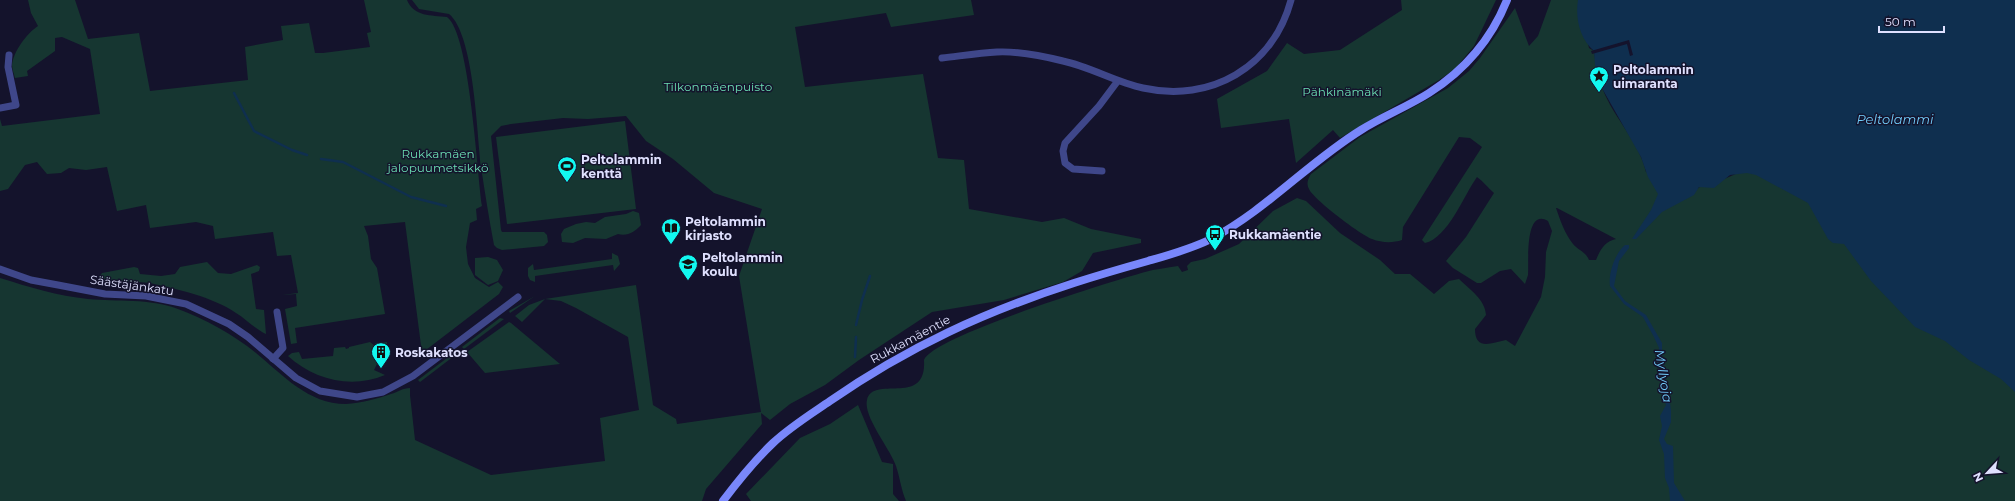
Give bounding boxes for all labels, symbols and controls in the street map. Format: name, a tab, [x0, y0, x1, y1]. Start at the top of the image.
scale bar	[1879, 8, 1944, 34]
text: 50 m	[1885, 14, 1916, 29]
place label: Peltolammin uimaranta	[1613, 62, 1694, 91]
place icon: Peltolammin uimaranta	[1588, 65, 1610, 93]
park label: Tilkonmäenpuisto	[664, 79, 772, 94]
park label: Pähkinämäki	[1302, 84, 1382, 99]
water label: Peltolammi	[1856, 111, 1934, 127]
park label: Rukkamäen jalopuumetsikkö	[386, 146, 488, 175]
place label: Peltolammin kenttä	[581, 152, 662, 181]
sports icon: Peltolammin kenttä	[556, 155, 578, 183]
place label: Peltolammin kirjasto	[685, 214, 766, 243]
library icon: Peltolammin kirjasto	[660, 217, 682, 245]
bus stop icon: Rukkamäentie	[1204, 223, 1226, 251]
place label: Rukkamäentie	[1229, 227, 1322, 242]
place label: Peltolammin koulu	[702, 250, 783, 279]
school or university icon: Peltolammin koulu	[677, 253, 699, 281]
street label: Säästäjänkatu	[89, 272, 175, 298]
street label: Rukkamäentie	[867, 312, 953, 366]
building icon: Roskakatos	[370, 341, 392, 369]
place label: Roskakatos	[395, 345, 468, 360]
water label: Myllyoja	[1652, 348, 1676, 404]
north arrow	[1967, 453, 2007, 493]
text: N	[1970, 470, 1986, 484]

